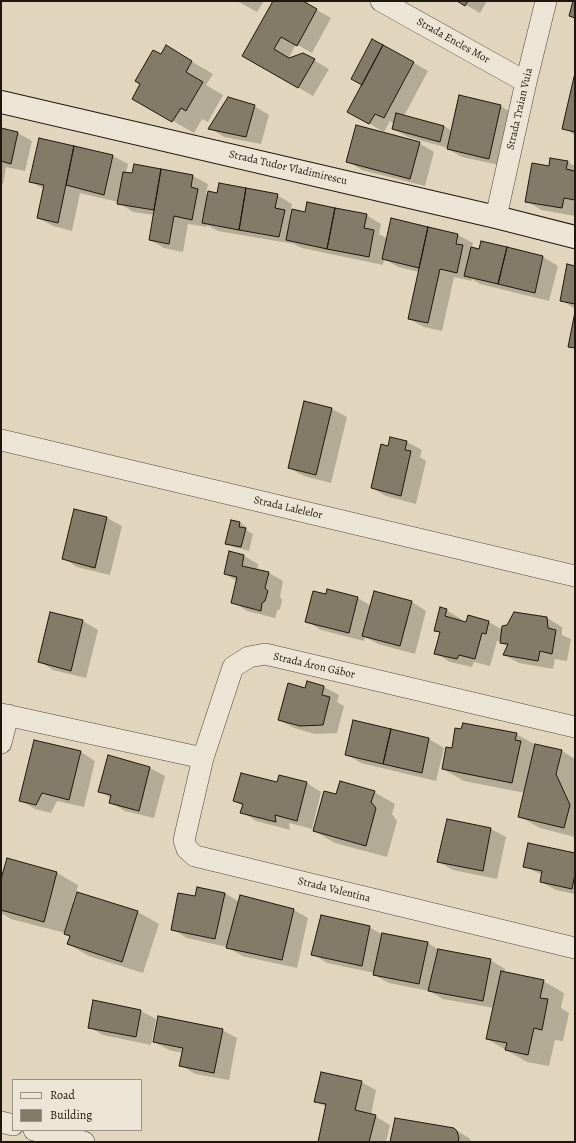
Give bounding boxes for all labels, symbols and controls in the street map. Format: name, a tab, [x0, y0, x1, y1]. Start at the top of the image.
street label: Strada Encles Mor	[414, 15, 492, 67]
street label: Strada Traian Vuia	[504, 67, 536, 151]
street label: Strada Tudor Vladimirescu	[228, 148, 348, 188]
street label: Strada Lalelelor	[252, 494, 324, 522]
street label: Strada Áron Gábor	[272, 650, 356, 682]
street label: Strada Valentina	[296, 875, 372, 905]
legend	[12, 1079, 142, 1131]
text: Road	[50, 1087, 75, 1103]
text: Building	[50, 1107, 92, 1123]

